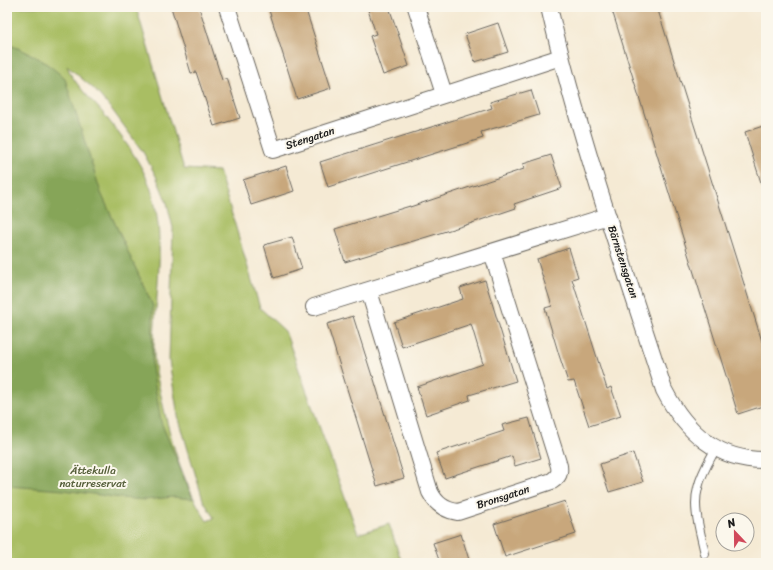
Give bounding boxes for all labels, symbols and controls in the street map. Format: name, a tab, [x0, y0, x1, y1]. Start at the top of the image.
street label: Stengatan	[283, 121, 337, 155]
street label: Bärnstensgatan	[602, 223, 644, 301]
park label: Ättekulla naturreservat	[59, 461, 127, 493]
street label: Bronsgatan	[474, 479, 532, 515]
north arrow	[715, 512, 755, 552]
text: N	[723, 513, 739, 534]

